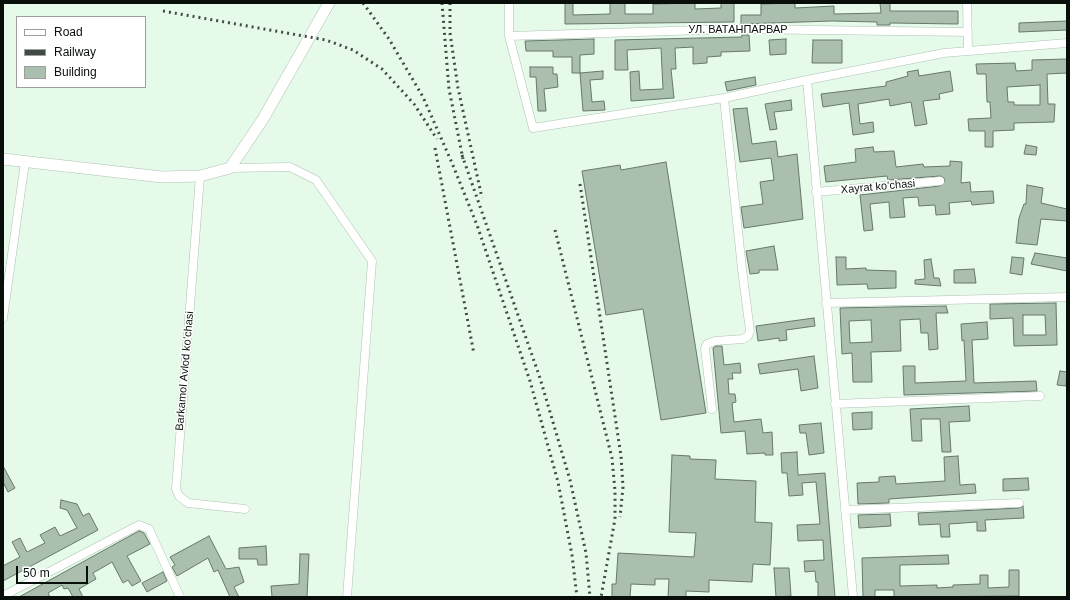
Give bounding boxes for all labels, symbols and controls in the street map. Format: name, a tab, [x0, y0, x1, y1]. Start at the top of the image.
legend	[16, 16, 146, 88]
street label: УЛ. ВАТАНПАРВАР	[688, 23, 788, 37]
text: Road	[54, 25, 83, 39]
text: Railway	[54, 45, 96, 59]
text: Building	[54, 65, 97, 79]
street label: Xayrat koʻchasi	[840, 177, 916, 197]
street label: Barkamol Аvlod koʻchasi	[173, 311, 197, 431]
scale bar	[18, 558, 90, 584]
text: 50 m	[23, 566, 50, 580]

